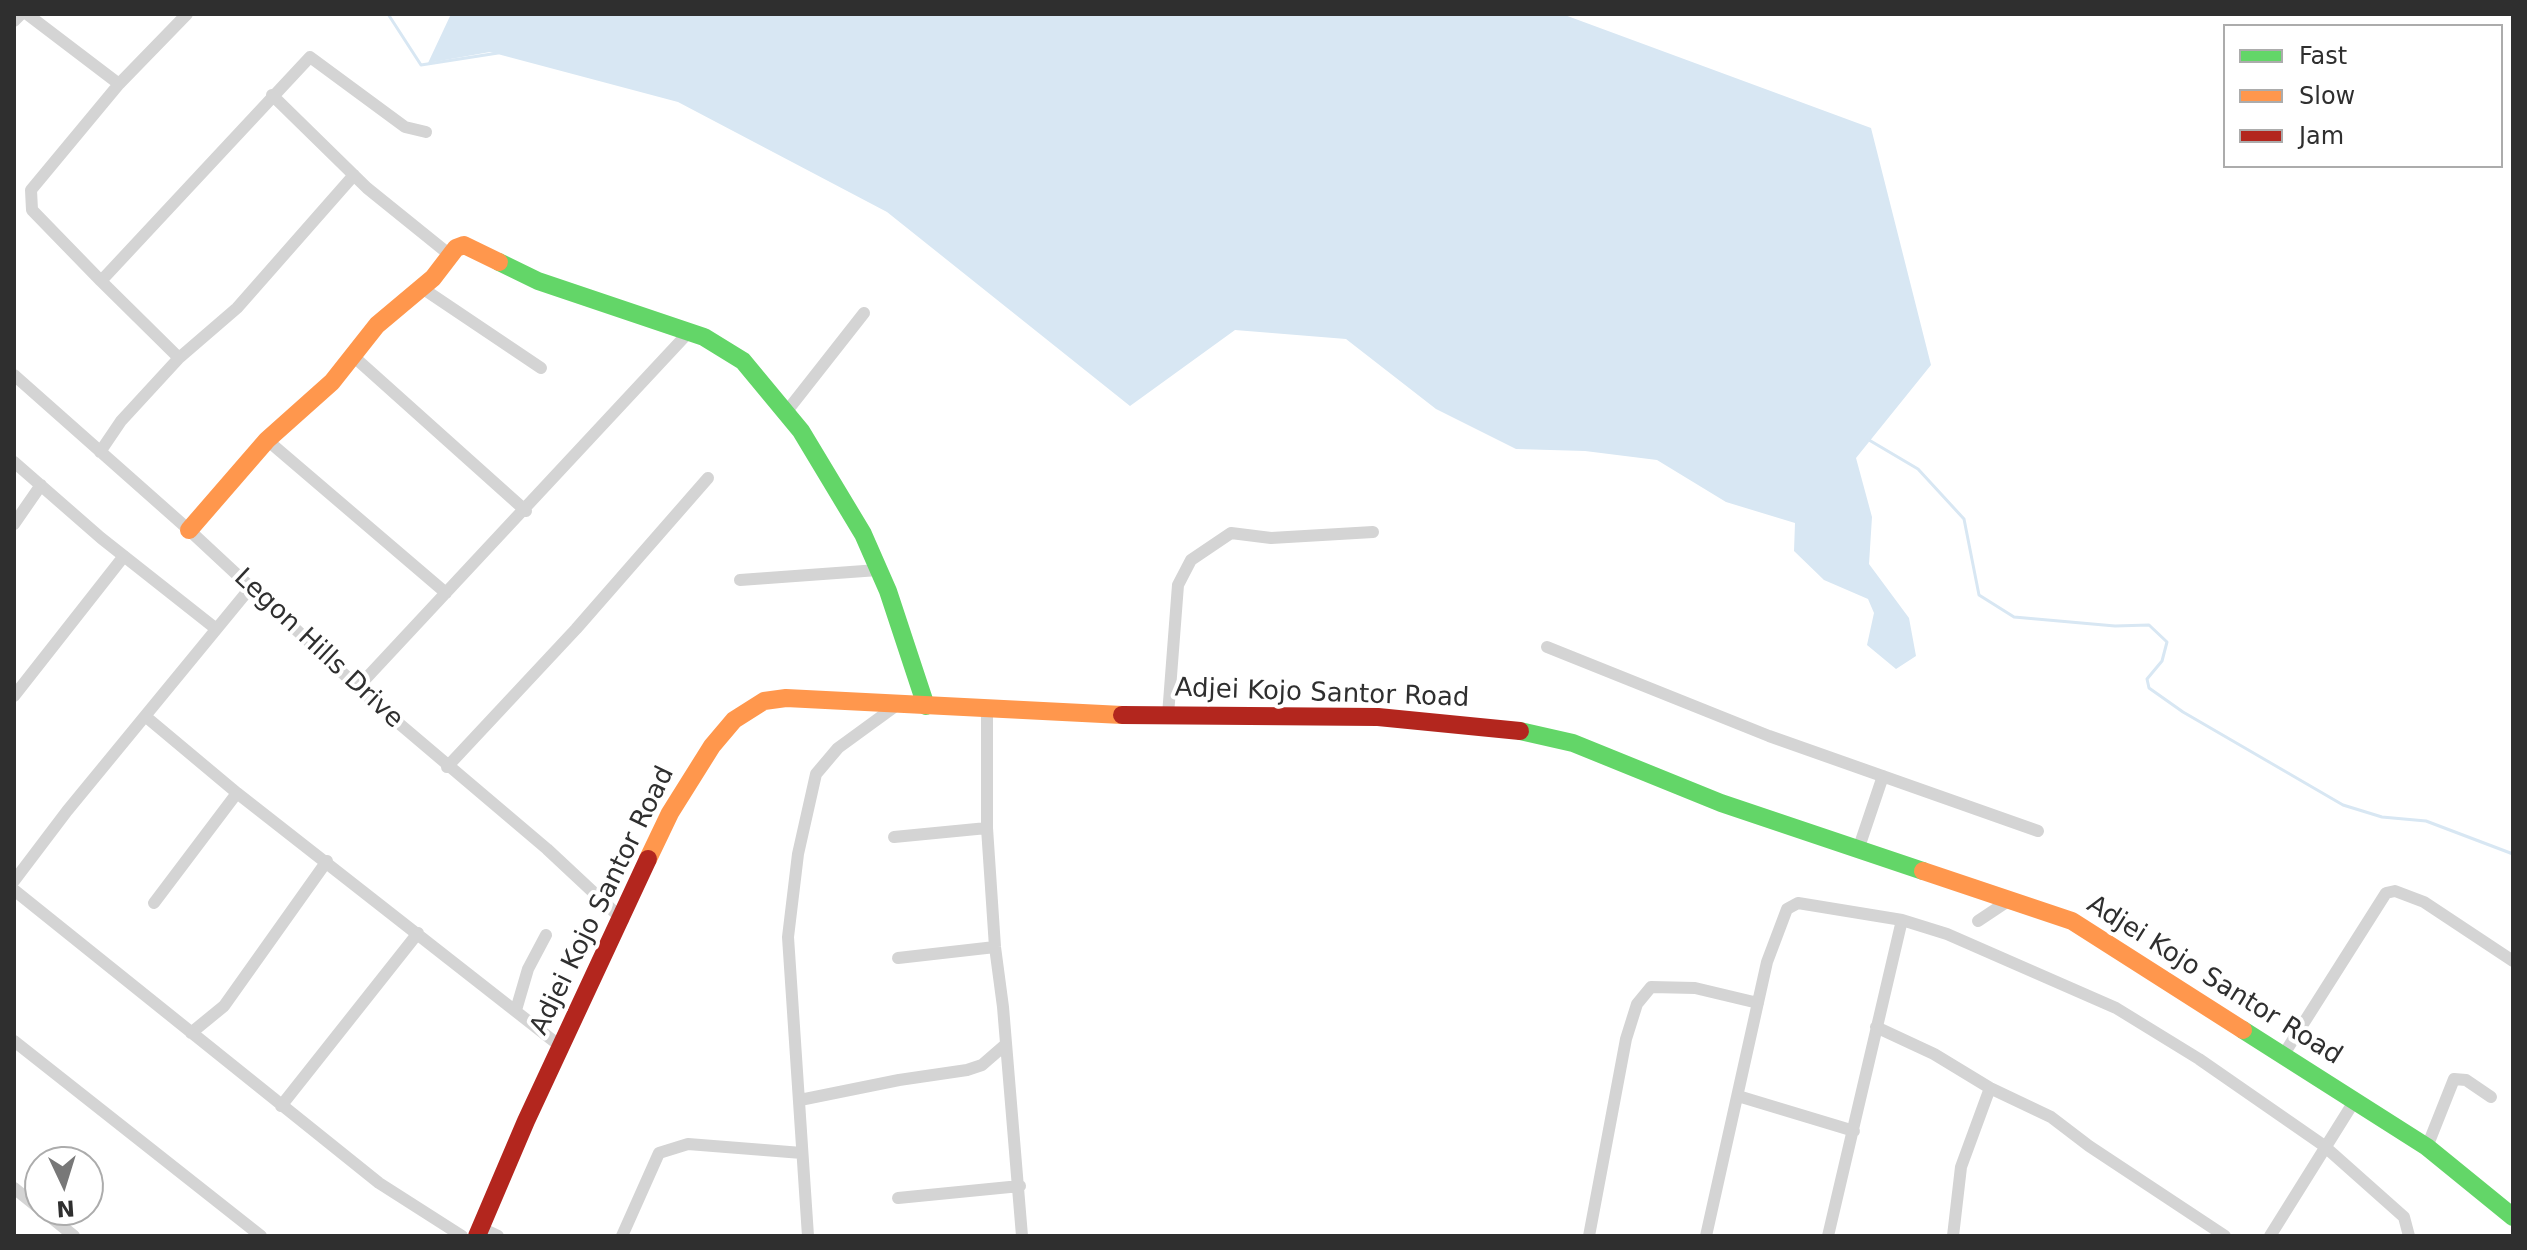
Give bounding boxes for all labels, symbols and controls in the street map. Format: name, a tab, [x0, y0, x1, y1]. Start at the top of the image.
legend	[2223, 24, 2503, 168]
text: Fast	[2299, 42, 2347, 70]
text: Slow	[2299, 82, 2355, 110]
text: Jam	[2299, 122, 2344, 150]
street label: Legon Hills Drive	[227, 563, 409, 735]
street label: Adjei Kojo Santor Road	[1174, 673, 1470, 715]
street label: Adjei Kojo Santor Road	[524, 762, 682, 1040]
street label: Adjei Kojo Santor Road	[2081, 890, 2347, 1072]
north arrow	[24, 1146, 104, 1226]
text: N	[56, 1195, 76, 1222]

